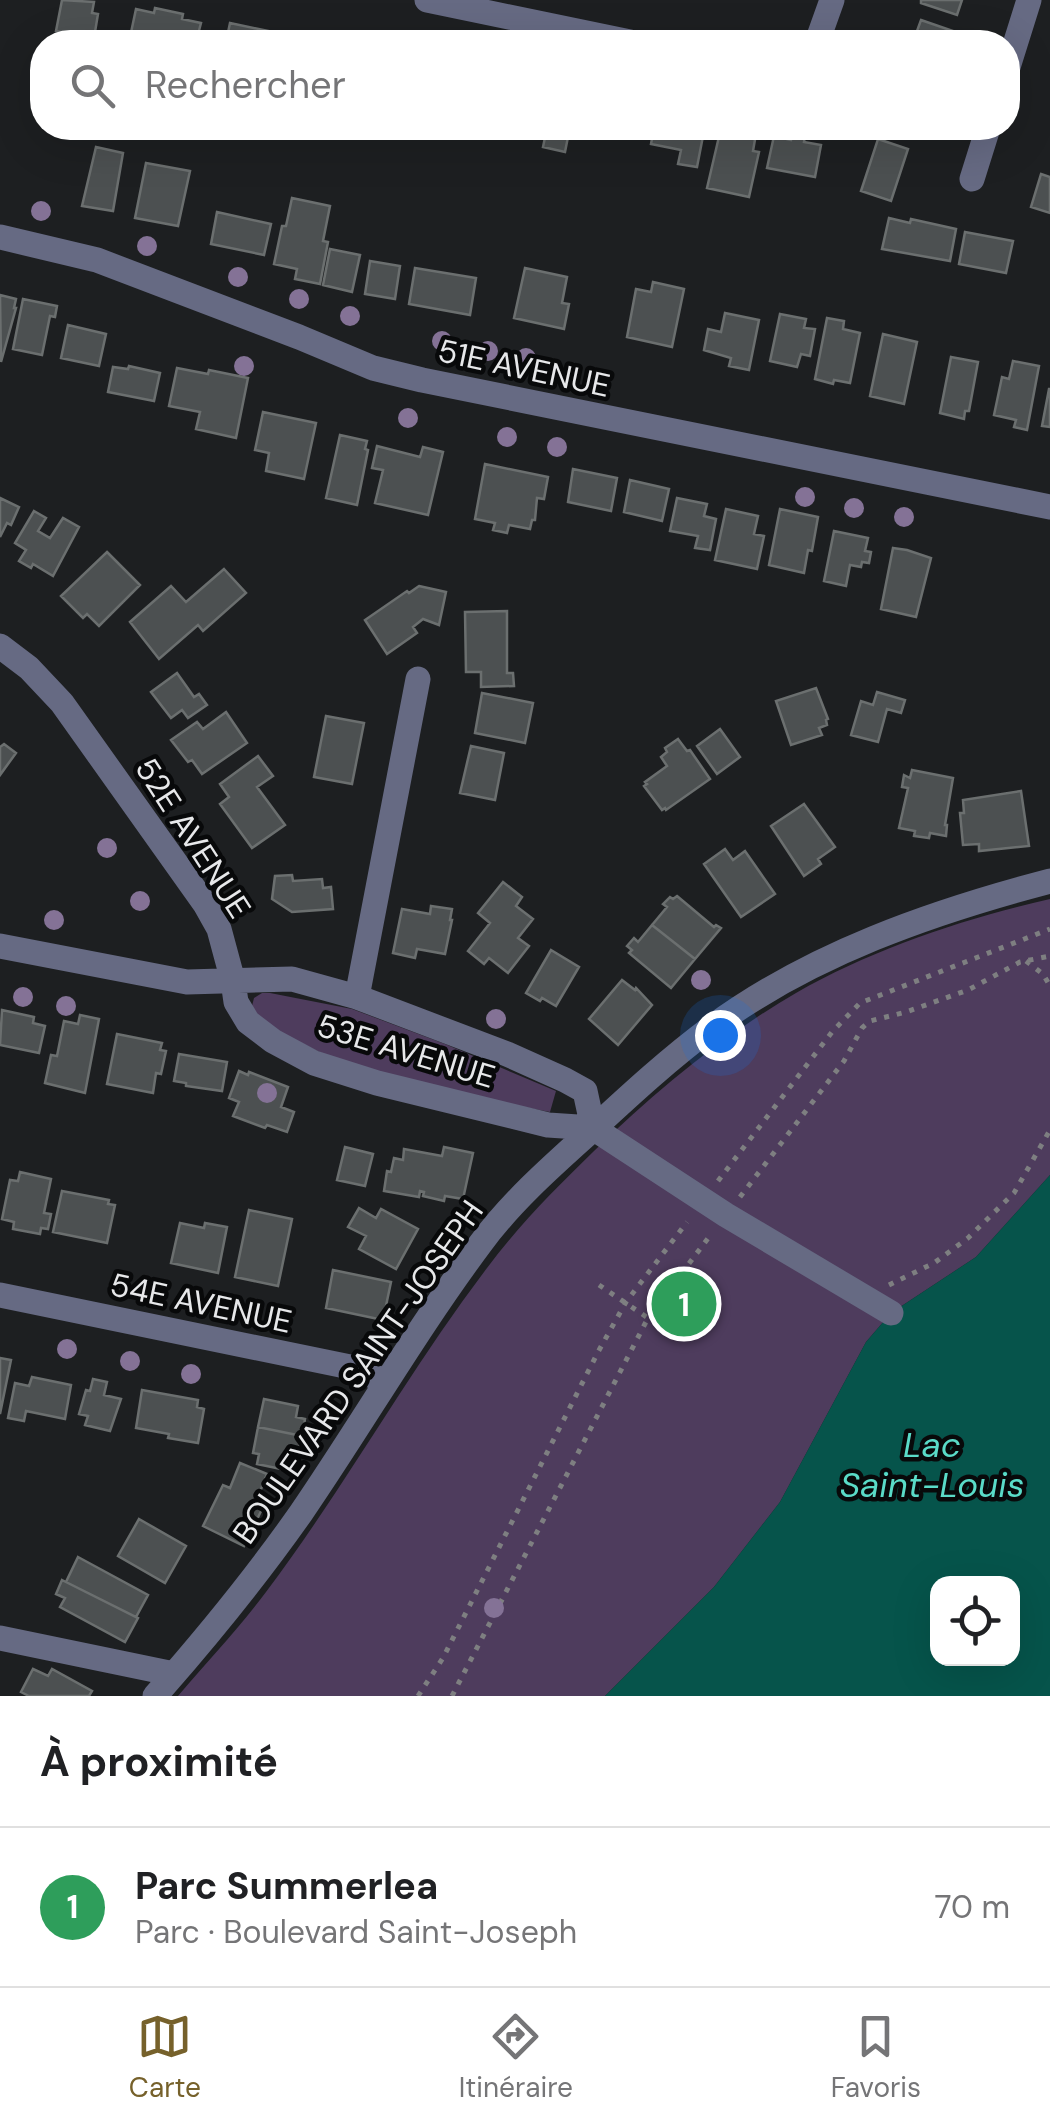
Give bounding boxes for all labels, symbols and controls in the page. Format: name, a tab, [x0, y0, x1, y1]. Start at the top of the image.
search box	[30, 30, 1020, 140]
icon: search	[65, 58, 120, 113]
text: Rechercher	[145, 60, 346, 110]
street label: 51E AVENUE	[434, 329, 614, 407]
street label: 52E AVENUE	[126, 750, 260, 926]
street label: 53E AVENUE	[312, 1004, 500, 1098]
your location	[695, 1010, 746, 1061]
street label: BOULEVARD SAINT-JOSEPH	[223, 1192, 493, 1552]
street label: 54E AVENUE	[106, 1263, 296, 1343]
pin: 1	[652, 1266, 716, 1342]
water label: Lac Saint-Louis	[840, 1422, 1024, 1508]
map controls	[930, 1576, 1020, 1666]
button: locate	[930, 1576, 1020, 1666]
text: À proximité	[40, 1734, 278, 1789]
text: Parc Summerlea	[135, 1861, 438, 1911]
text: 1	[67, 1886, 78, 1928]
text: 70 m	[934, 1886, 1010, 1928]
text: Parc · Boulevard Saint-Joseph	[135, 1911, 577, 1953]
tab: Carte	[129, 2009, 201, 2106]
tab: Itinéraire	[459, 2009, 573, 2106]
tab: Favoris	[831, 2009, 921, 2106]

